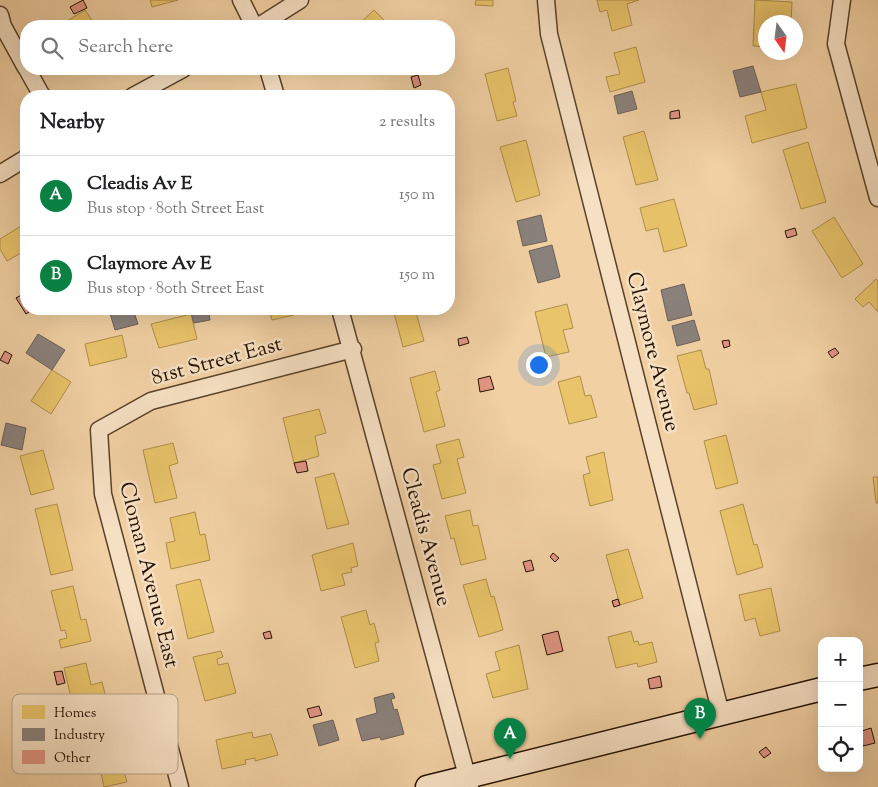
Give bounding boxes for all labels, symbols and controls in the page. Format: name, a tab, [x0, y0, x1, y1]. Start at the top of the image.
north arrow	[758, 15, 803, 60]
search box	[20, 20, 455, 75]
icon: search	[38, 34, 66, 62]
text: Search here	[78, 34, 173, 61]
text: Nearby	[40, 108, 105, 138]
text: 2 results	[379, 111, 435, 134]
text: Cleadis Av E	[87, 171, 192, 198]
text: A	[50, 184, 63, 207]
text: 150 m	[399, 184, 435, 207]
text: Bus stop · 80th Street East	[87, 198, 264, 221]
text: Claymore Av E	[87, 251, 211, 278]
text: B	[51, 264, 61, 287]
text: 150 m	[399, 264, 435, 287]
street label: Claymore Avenue	[618, 269, 686, 435]
text: Bus stop · 80th Street East	[87, 278, 264, 301]
street label: 81st Street East	[148, 330, 286, 394]
your location	[526, 352, 552, 378]
street label: Cleadis Avenue	[392, 464, 458, 610]
street label: Cloman Avenue East	[110, 479, 186, 671]
map controls	[818, 637, 863, 772]
button: +	[818, 637, 863, 682]
button: −	[818, 682, 863, 727]
legend	[12, 694, 178, 774]
pin: B	[684, 698, 716, 739]
text: Homes	[54, 704, 96, 724]
pin: A	[494, 718, 526, 759]
text: Industry	[54, 726, 105, 746]
button: locate	[818, 727, 863, 772]
text: Other	[54, 749, 91, 769]

